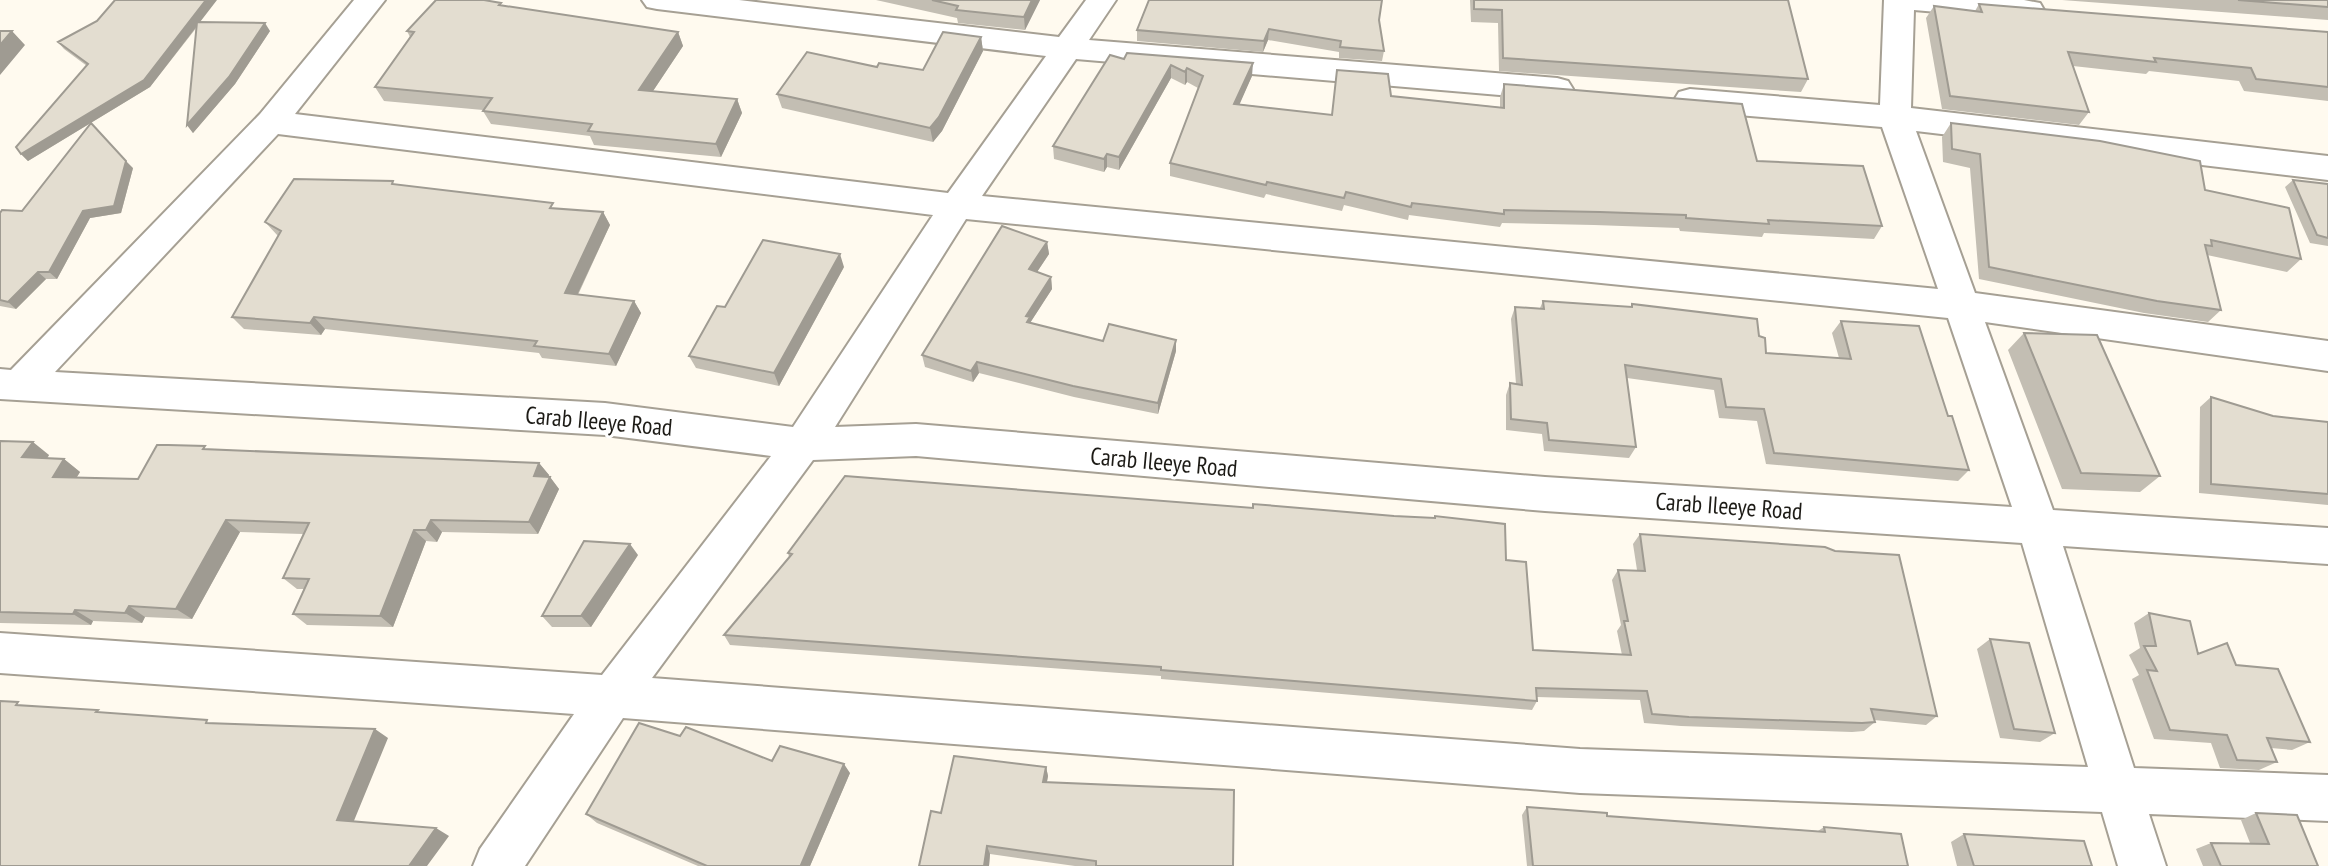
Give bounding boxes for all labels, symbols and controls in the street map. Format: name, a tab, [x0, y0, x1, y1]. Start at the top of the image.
street label: Carab Ileeye Road	[524, 399, 674, 443]
street label: Carab Ileeye Road	[1089, 440, 1239, 484]
street label: Carab Ileeye Road	[1654, 485, 1804, 527]

